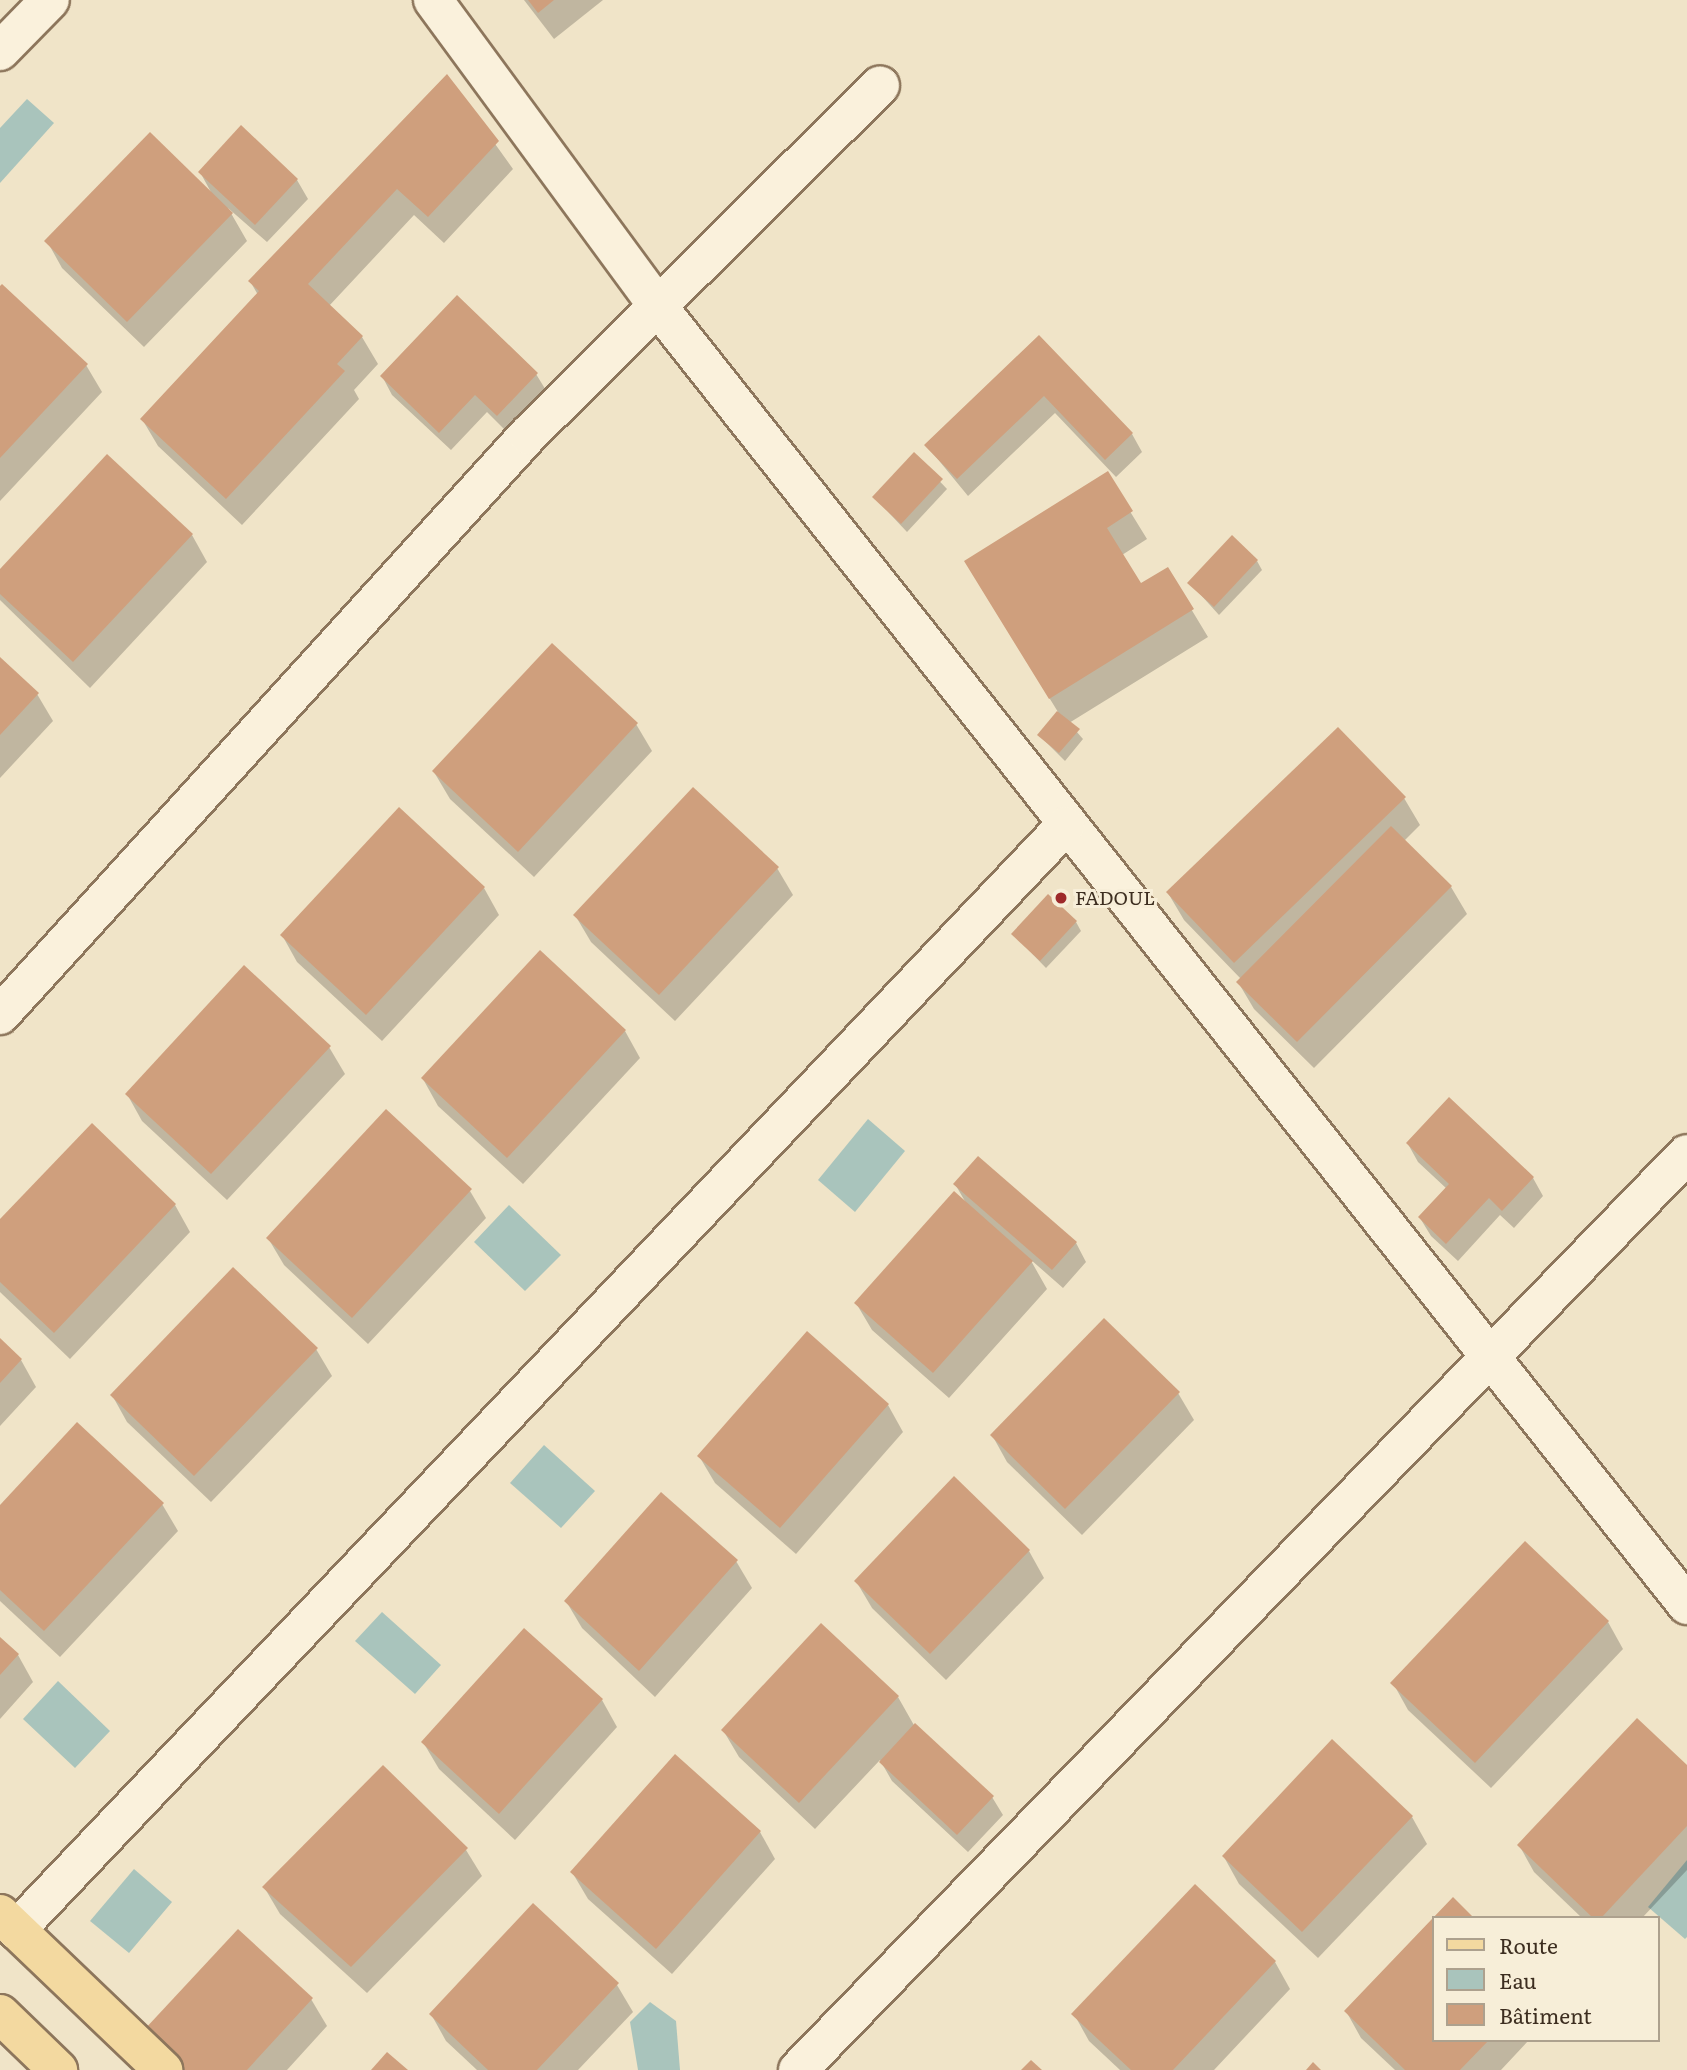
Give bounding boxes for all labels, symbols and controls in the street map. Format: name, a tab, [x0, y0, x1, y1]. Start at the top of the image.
place label: FADOUL	[1075, 887, 1155, 909]
marker: FADOUL	[1053, 890, 1069, 906]
legend	[1432, 1916, 1659, 2042]
text: Route	[1499, 1929, 1558, 1960]
text: Eau	[1499, 1964, 1537, 1995]
text: Bâtiment	[1499, 1999, 1592, 2030]

